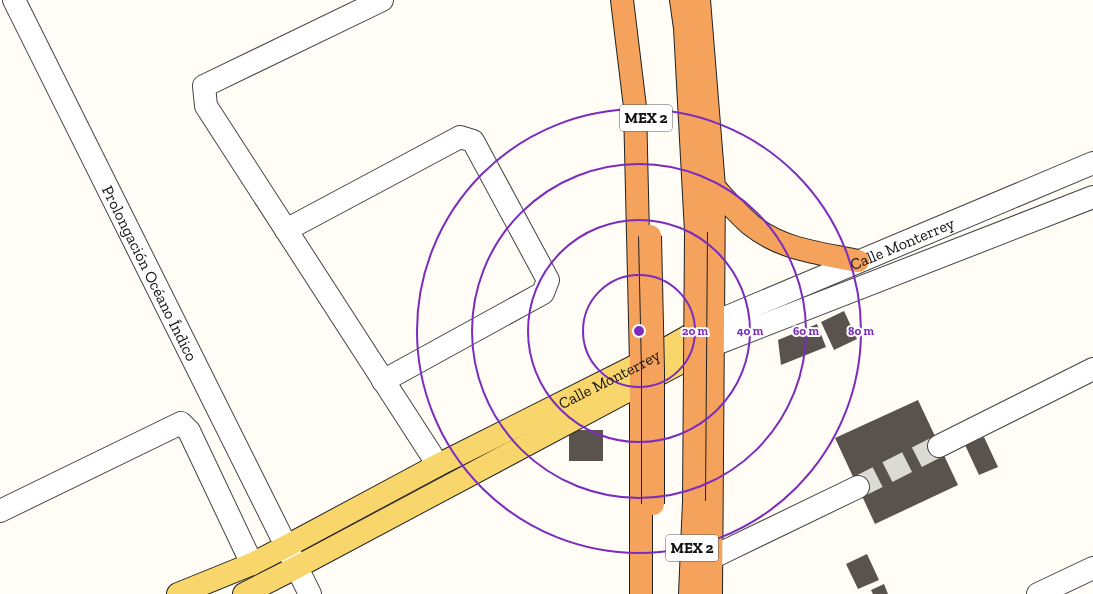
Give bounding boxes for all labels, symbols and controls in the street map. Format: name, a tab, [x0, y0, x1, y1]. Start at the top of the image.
road number: MEX 2	[620, 105, 672, 131]
street label: Prolongación Océano Índico	[98, 182, 201, 364]
street label: Calle Monterrey	[847, 213, 958, 274]
centre of rings	[632, 324, 646, 338]
text: 20 m	[682, 324, 709, 338]
text: 40 m	[737, 324, 764, 338]
text: 60 m	[793, 324, 820, 338]
text: 80 m	[848, 324, 875, 338]
street label: Calle Monterrey	[555, 345, 664, 413]
road number: MEX 2	[666, 535, 718, 561]

